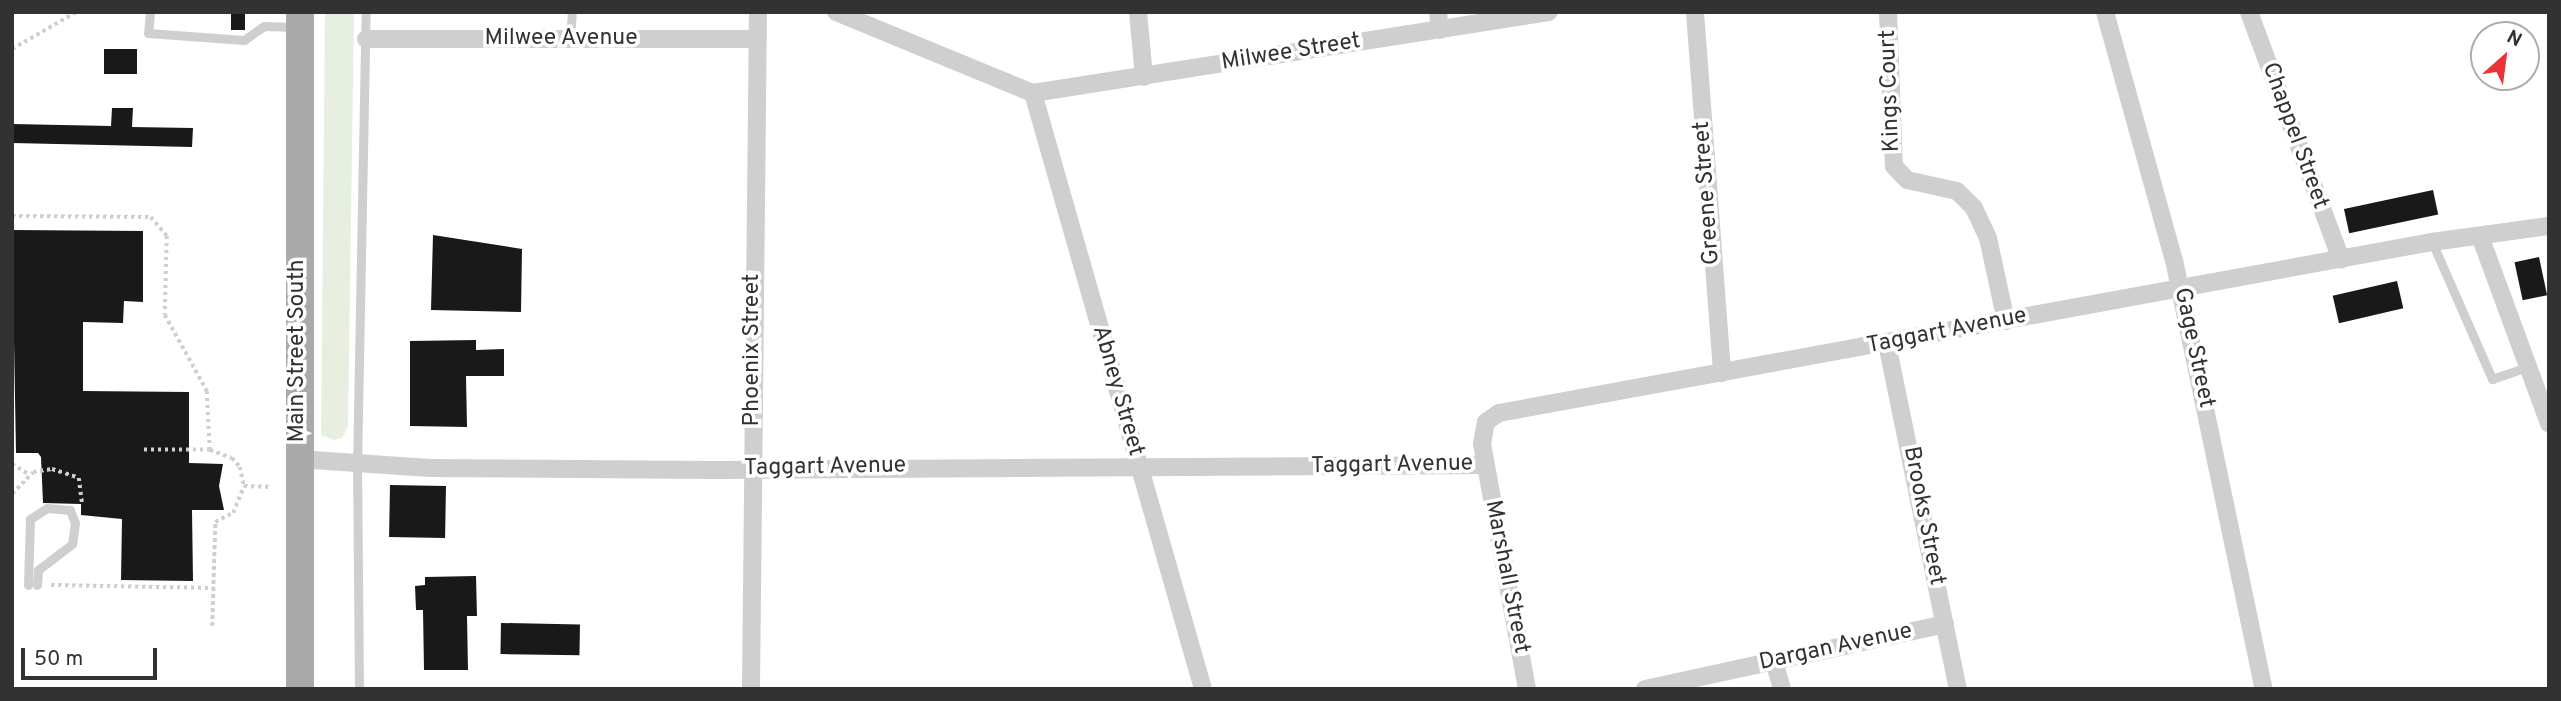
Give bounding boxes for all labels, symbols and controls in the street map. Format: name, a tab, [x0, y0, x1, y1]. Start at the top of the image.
north arrow	[2470, 21, 2540, 91]
street label: Milwee Avenue	[484, 25, 638, 53]
text: N	[2502, 25, 2526, 53]
street label: Milwee Street	[1219, 28, 1363, 78]
street label: Kings Court	[1875, 29, 1907, 153]
street label: Chappel Street	[2255, 59, 2333, 213]
street label: Greene Street	[1689, 120, 1727, 266]
street label: Main Street South	[284, 259, 312, 443]
street label: Phoenix Street	[739, 274, 767, 426]
street label: Gage Street	[2167, 285, 2219, 411]
street label: Taggart Avenue	[1864, 303, 2030, 361]
street label: Abney Street	[1085, 323, 1149, 459]
street label: Brooks Street	[1896, 444, 1950, 588]
street label: Taggart Avenue	[1310, 451, 1474, 481]
street label: Taggart Avenue	[743, 453, 907, 483]
street label: Marshall Street	[1478, 498, 1534, 656]
street label: Dargan Avenue	[1756, 618, 1916, 678]
scale bar	[24, 634, 161, 678]
text: 50 m	[34, 646, 83, 673]

